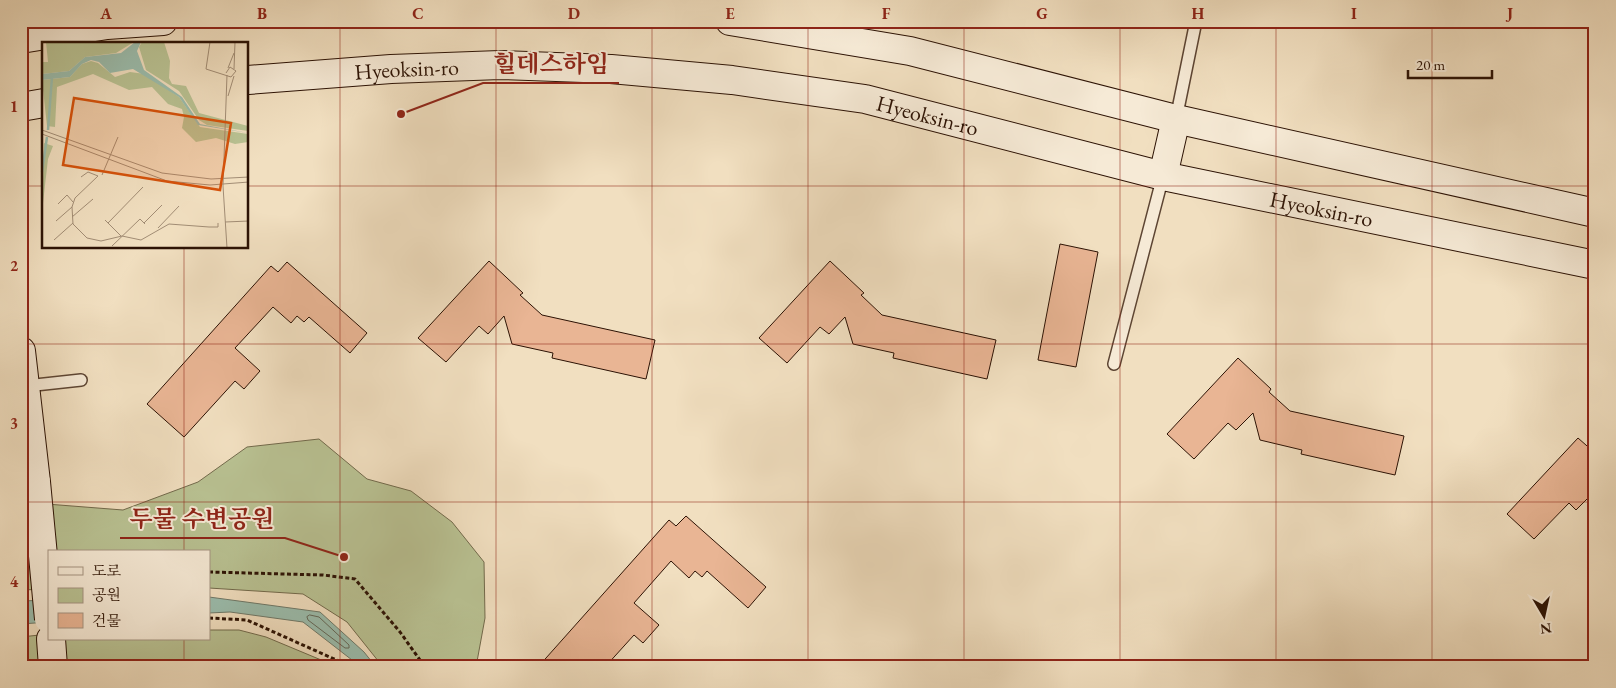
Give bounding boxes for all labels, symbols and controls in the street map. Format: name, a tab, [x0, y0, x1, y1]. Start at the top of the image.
text: A	[99, 3, 112, 24]
text: B	[257, 3, 267, 24]
text: C	[412, 3, 424, 24]
text: D	[568, 3, 580, 24]
text: E	[725, 3, 735, 24]
text: F	[882, 3, 891, 24]
text: G	[1036, 3, 1048, 24]
text: H	[1192, 3, 1205, 24]
text: I	[1351, 3, 1357, 24]
text: J	[1505, 3, 1513, 24]
inset map	[42, 42, 249, 249]
callout: 힐데스하임	[483, 44, 619, 83]
text: 힐데스하임	[493, 48, 609, 79]
scale bar	[1408, 48, 1492, 80]
street label: Hyeoksin-ro	[353, 52, 459, 86]
text: 20 m	[1416, 55, 1445, 74]
street label: Hyeoksin-ro	[873, 88, 982, 142]
text: 1	[10, 96, 18, 117]
street label: Hyeoksin-ro	[1267, 184, 1376, 233]
text: 2	[10, 255, 19, 276]
text: 3	[10, 413, 18, 434]
callout: 두물 수변공원	[120, 499, 285, 538]
text: 두물 수변공원	[130, 503, 274, 534]
legend	[48, 550, 210, 640]
text: 도로	[92, 561, 121, 580]
text: 4	[10, 571, 19, 592]
text: 공원	[92, 585, 121, 604]
north arrow	[1518, 590, 1568, 640]
text: 건물	[92, 611, 121, 630]
text: N	[1538, 619, 1553, 639]

